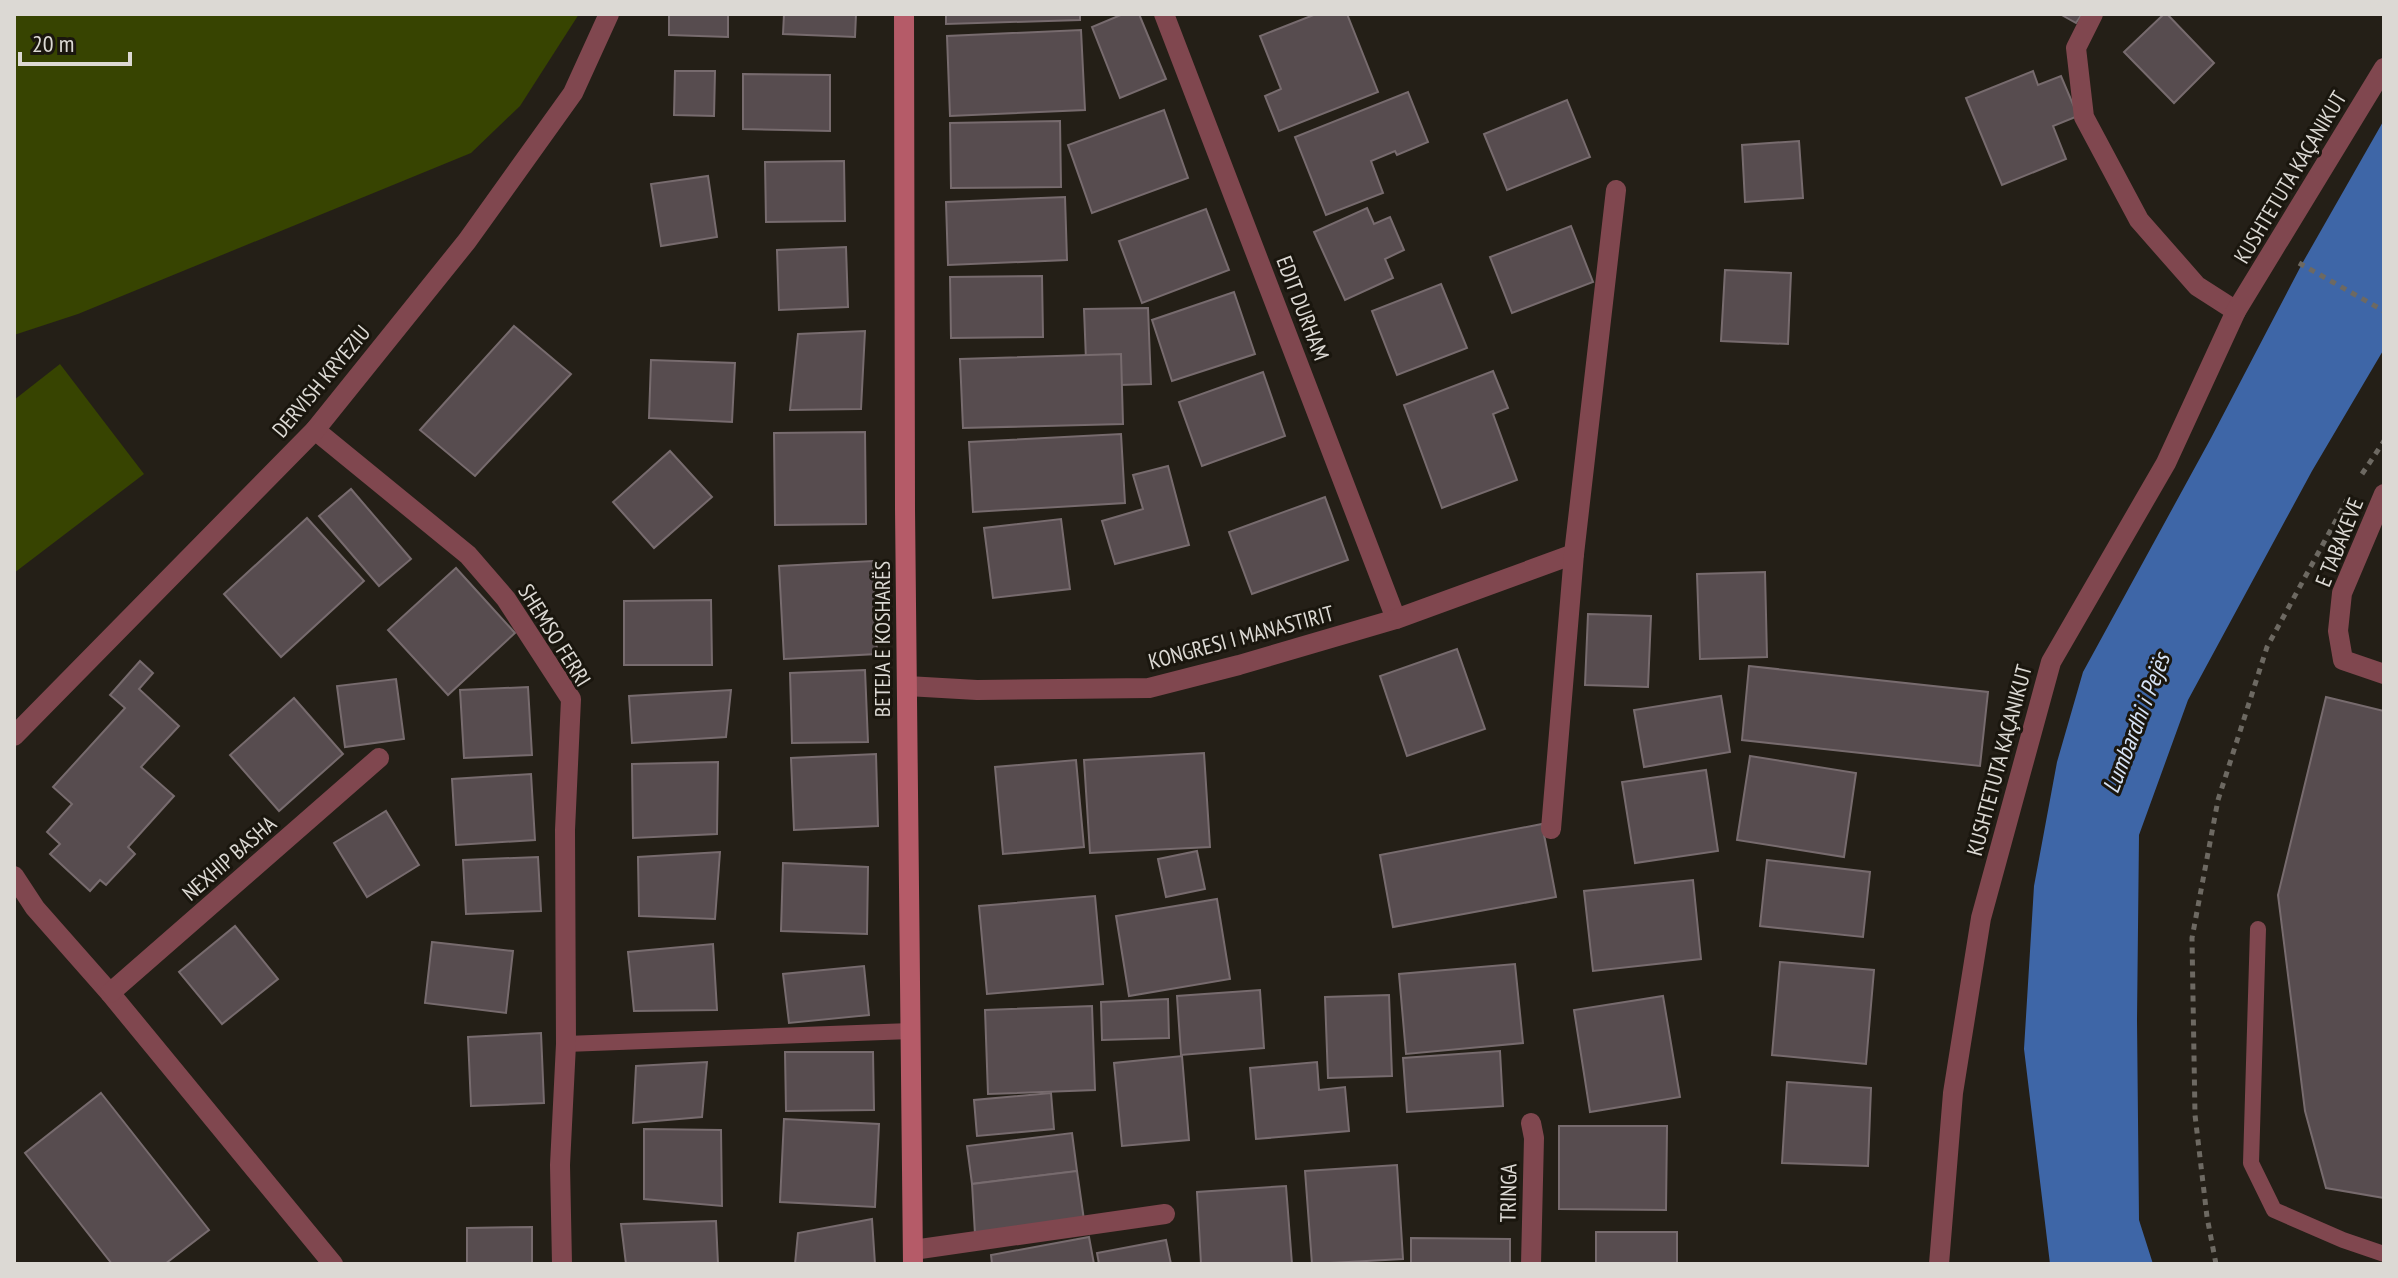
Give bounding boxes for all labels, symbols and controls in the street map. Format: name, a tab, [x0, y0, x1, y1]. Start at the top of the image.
scale bar	[20, 16, 130, 66]
text: 20 m	[32, 28, 74, 59]
street label: KUSHTETUTA KAÇANIKUT	[2227, 85, 2353, 268]
street label: EDIT DURHAM	[1270, 252, 1336, 364]
street label: DERVISH KRYEZIU	[266, 319, 376, 443]
street label: E TABAKEVE	[2309, 494, 2369, 590]
street label: BETEJA E KOSHARËS	[868, 561, 896, 717]
street label: SHEMSO FERRI	[512, 579, 598, 691]
street label: KONGRESI I MANASTIRIT	[1145, 599, 1337, 675]
water label: Lumbardhi i Pejës	[2095, 646, 2178, 797]
street label: KUSHTETUTA KAÇANIKUT	[1960, 661, 2038, 858]
street label: NEXHIP BASHA	[176, 809, 282, 906]
street label: TRINGA	[1493, 1163, 1523, 1223]

